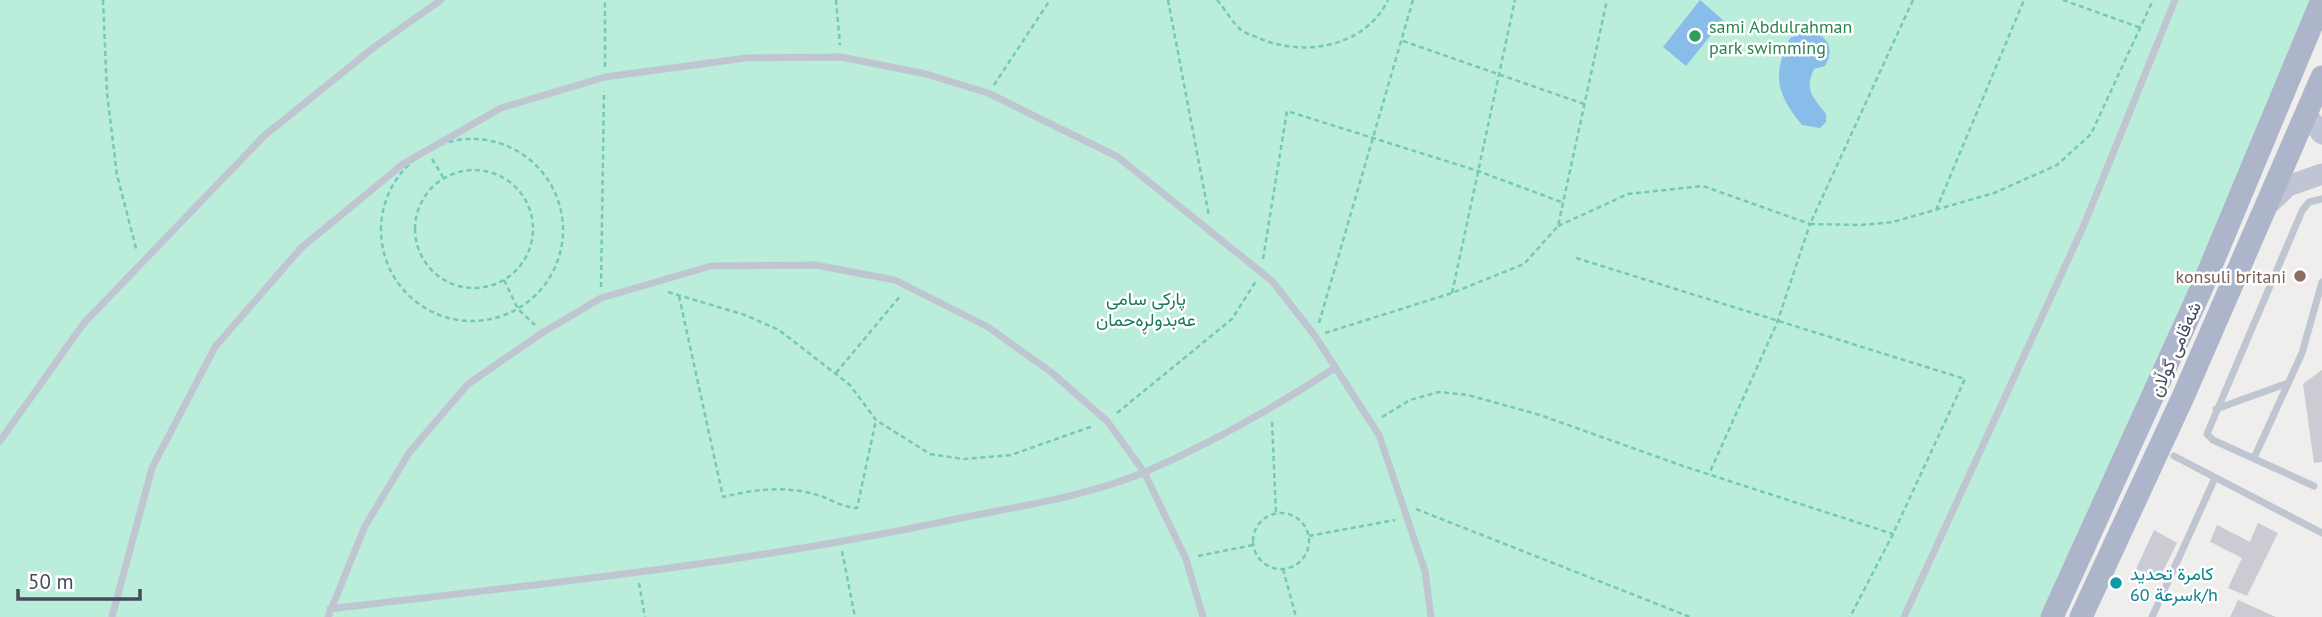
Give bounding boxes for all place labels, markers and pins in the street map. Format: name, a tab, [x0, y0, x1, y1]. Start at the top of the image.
place label: sami Abdulrahman park swimming	[1709, 15, 1852, 59]
marker: sami Abdulrahman park swimming	[1687, 28, 1703, 44]
place label: konsuli britani	[2176, 265, 2286, 288]
marker: konsuli britani	[2292, 268, 2308, 284]
place label: كامرة تحديد سرعة 60k/h	[2130, 562, 2218, 606]
marker: كامرة تحديد سرعة 60k/h	[2108, 575, 2124, 591]

